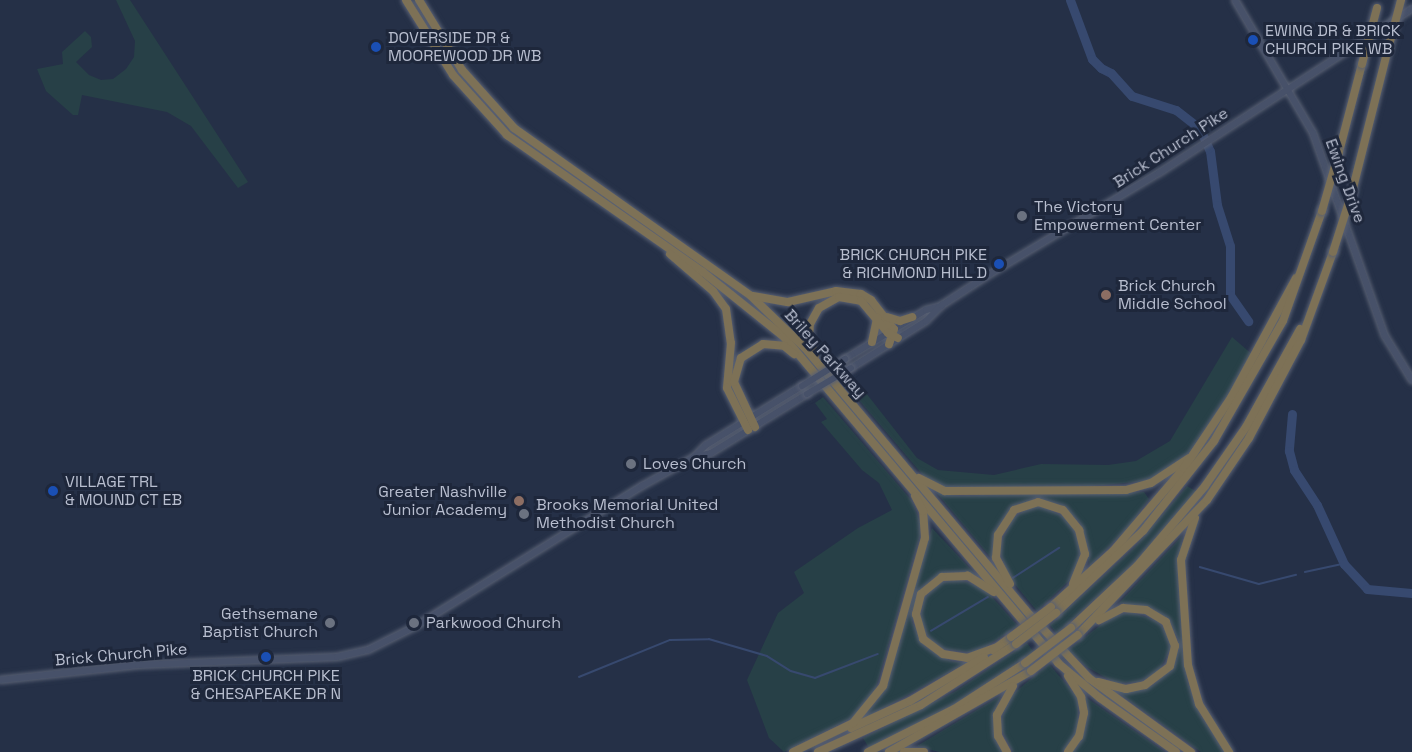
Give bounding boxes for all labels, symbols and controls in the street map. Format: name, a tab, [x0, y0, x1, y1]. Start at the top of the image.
place label: EWING DR & BRICK CHURCH PIKE WB	[1265, 21, 1400, 59]
place label: DOVERSIDE DR & MOOREWOOD DR WB	[388, 28, 541, 66]
marker: EWING DR & BRICK CHURCH PIKE WB	[1246, 33, 1260, 47]
marker: DOVERSIDE DR & MOOREWOOD DR WB	[369, 40, 383, 54]
street label: Brick Church Pike	[1110, 104, 1232, 192]
street label: Ewing Drive	[1321, 136, 1369, 226]
place label: The Victory Empowerment Center	[1034, 197, 1201, 235]
marker: The Victory Empowerment Center	[1015, 209, 1029, 223]
place label: BRICK CHURCH PIKE & RICHMOND HILL D	[840, 245, 987, 283]
marker: BRICK CHURCH PIKE & RICHMOND HILL D	[992, 257, 1006, 271]
place label: Brick Church Middle School	[1118, 276, 1227, 314]
marker: Brick Church Middle School	[1099, 288, 1113, 302]
street label: Briley Parkway	[780, 306, 870, 402]
place label: Loves Church	[643, 454, 746, 474]
marker: Loves Church	[624, 457, 638, 471]
place label: VILLAGE TRL & MOUND CT EB	[65, 472, 182, 510]
place label: Greater Nashville Junior Academy	[378, 482, 507, 520]
marker: VILLAGE TRL & MOUND CT EB	[46, 484, 60, 498]
marker: Greater Nashville Junior Academy	[512, 494, 526, 508]
place label: Brooks Memorial United Methodist Church	[536, 495, 718, 533]
marker: Brooks Memorial United Methodist Church	[517, 507, 531, 521]
place label: Gethsemane Baptist Church	[202, 604, 318, 642]
place label: Parkwood Church	[426, 613, 561, 633]
marker: Gethsemane Baptist Church	[323, 616, 337, 630]
marker: Parkwood Church	[407, 616, 421, 630]
street label: Brick Church Pike	[54, 640, 188, 670]
marker: BRICK CHURCH PIKE & CHESAPEAKE DR N	[259, 650, 273, 664]
place label: BRICK CHURCH PIKE & CHESAPEAKE DR N	[191, 666, 341, 704]

